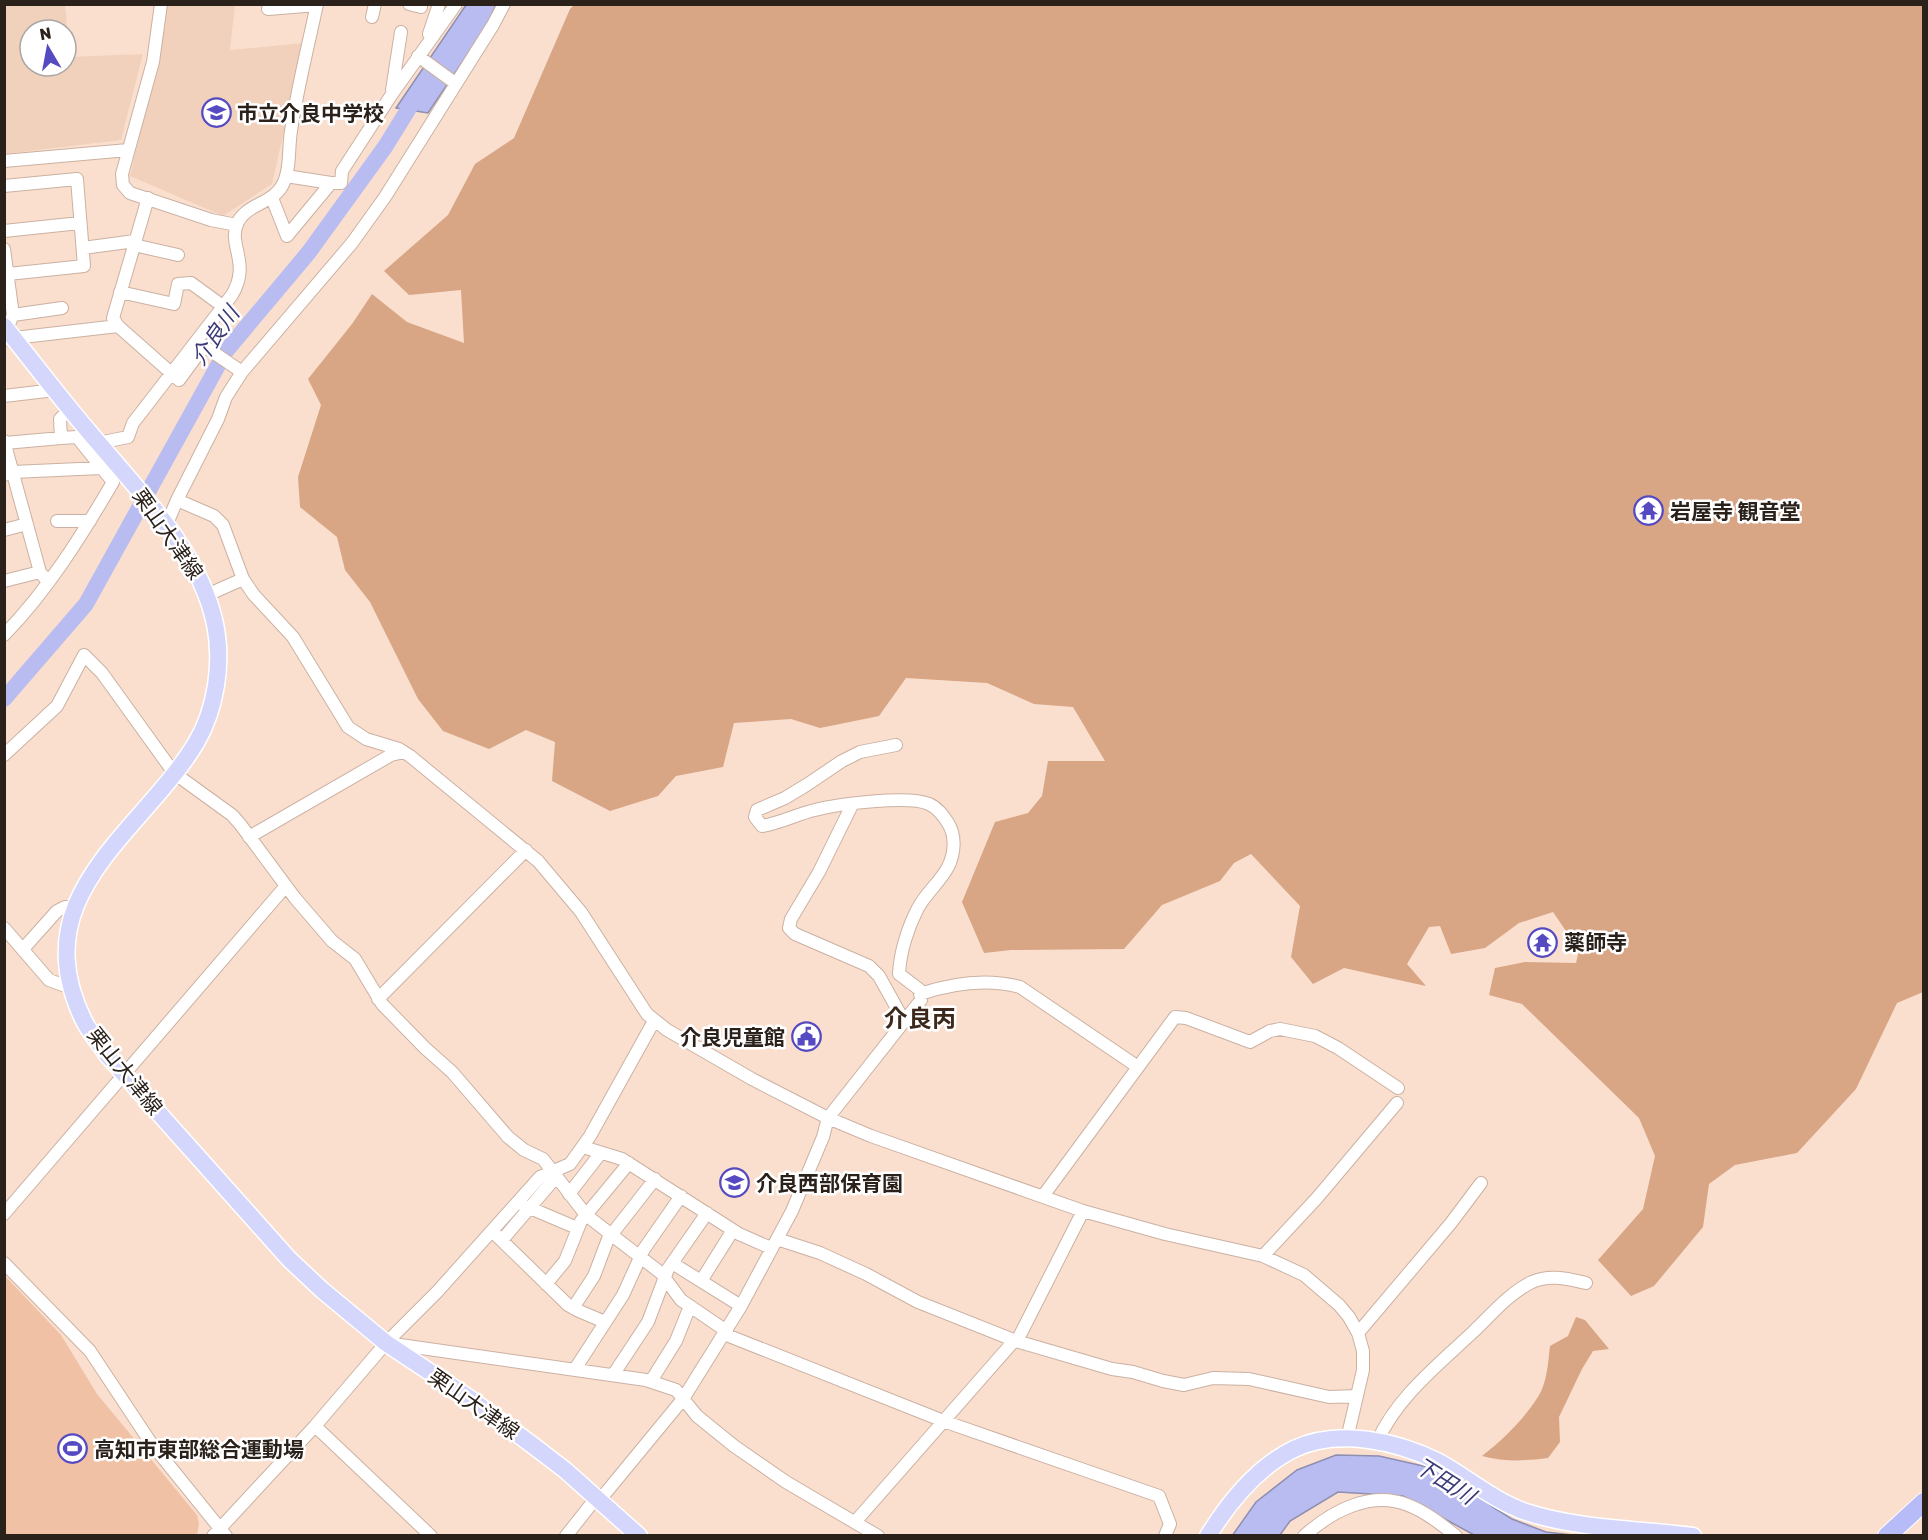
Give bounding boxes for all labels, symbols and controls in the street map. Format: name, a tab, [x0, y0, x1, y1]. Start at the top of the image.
north arrow	[18, 18, 78, 78]
text: N	[38, 23, 53, 44]
school or university icon: 市立介良中学校	[200, 97, 232, 129]
place label: 市立介良中学校	[237, 101, 384, 126]
water label: 介良川	[185, 300, 246, 371]
street label: 栗山大津線	[128, 484, 208, 584]
temple icon: 岩屋寺 観音堂	[1633, 495, 1665, 527]
place label: 岩屋寺 観音堂	[1670, 499, 1800, 524]
temple icon: 薬師寺	[1527, 926, 1559, 958]
place label: 薬師寺	[1564, 930, 1627, 955]
district label: 介良丙	[884, 1005, 956, 1033]
public building icon: 介良児童館	[790, 1021, 822, 1053]
street label: 栗山大津線	[82, 1022, 168, 1120]
place label: 介良児童館	[680, 1025, 785, 1050]
school or university icon: 介良西部保育園	[719, 1167, 751, 1199]
place label: 介良西部保育園	[756, 1171, 903, 1196]
street label: 栗山大津線	[424, 1364, 524, 1444]
sports icon: 高知市東部総合運動場	[57, 1433, 89, 1465]
place label: 高知市東部総合運動場	[94, 1437, 304, 1462]
water label: 下田川	[1410, 1452, 1482, 1511]

